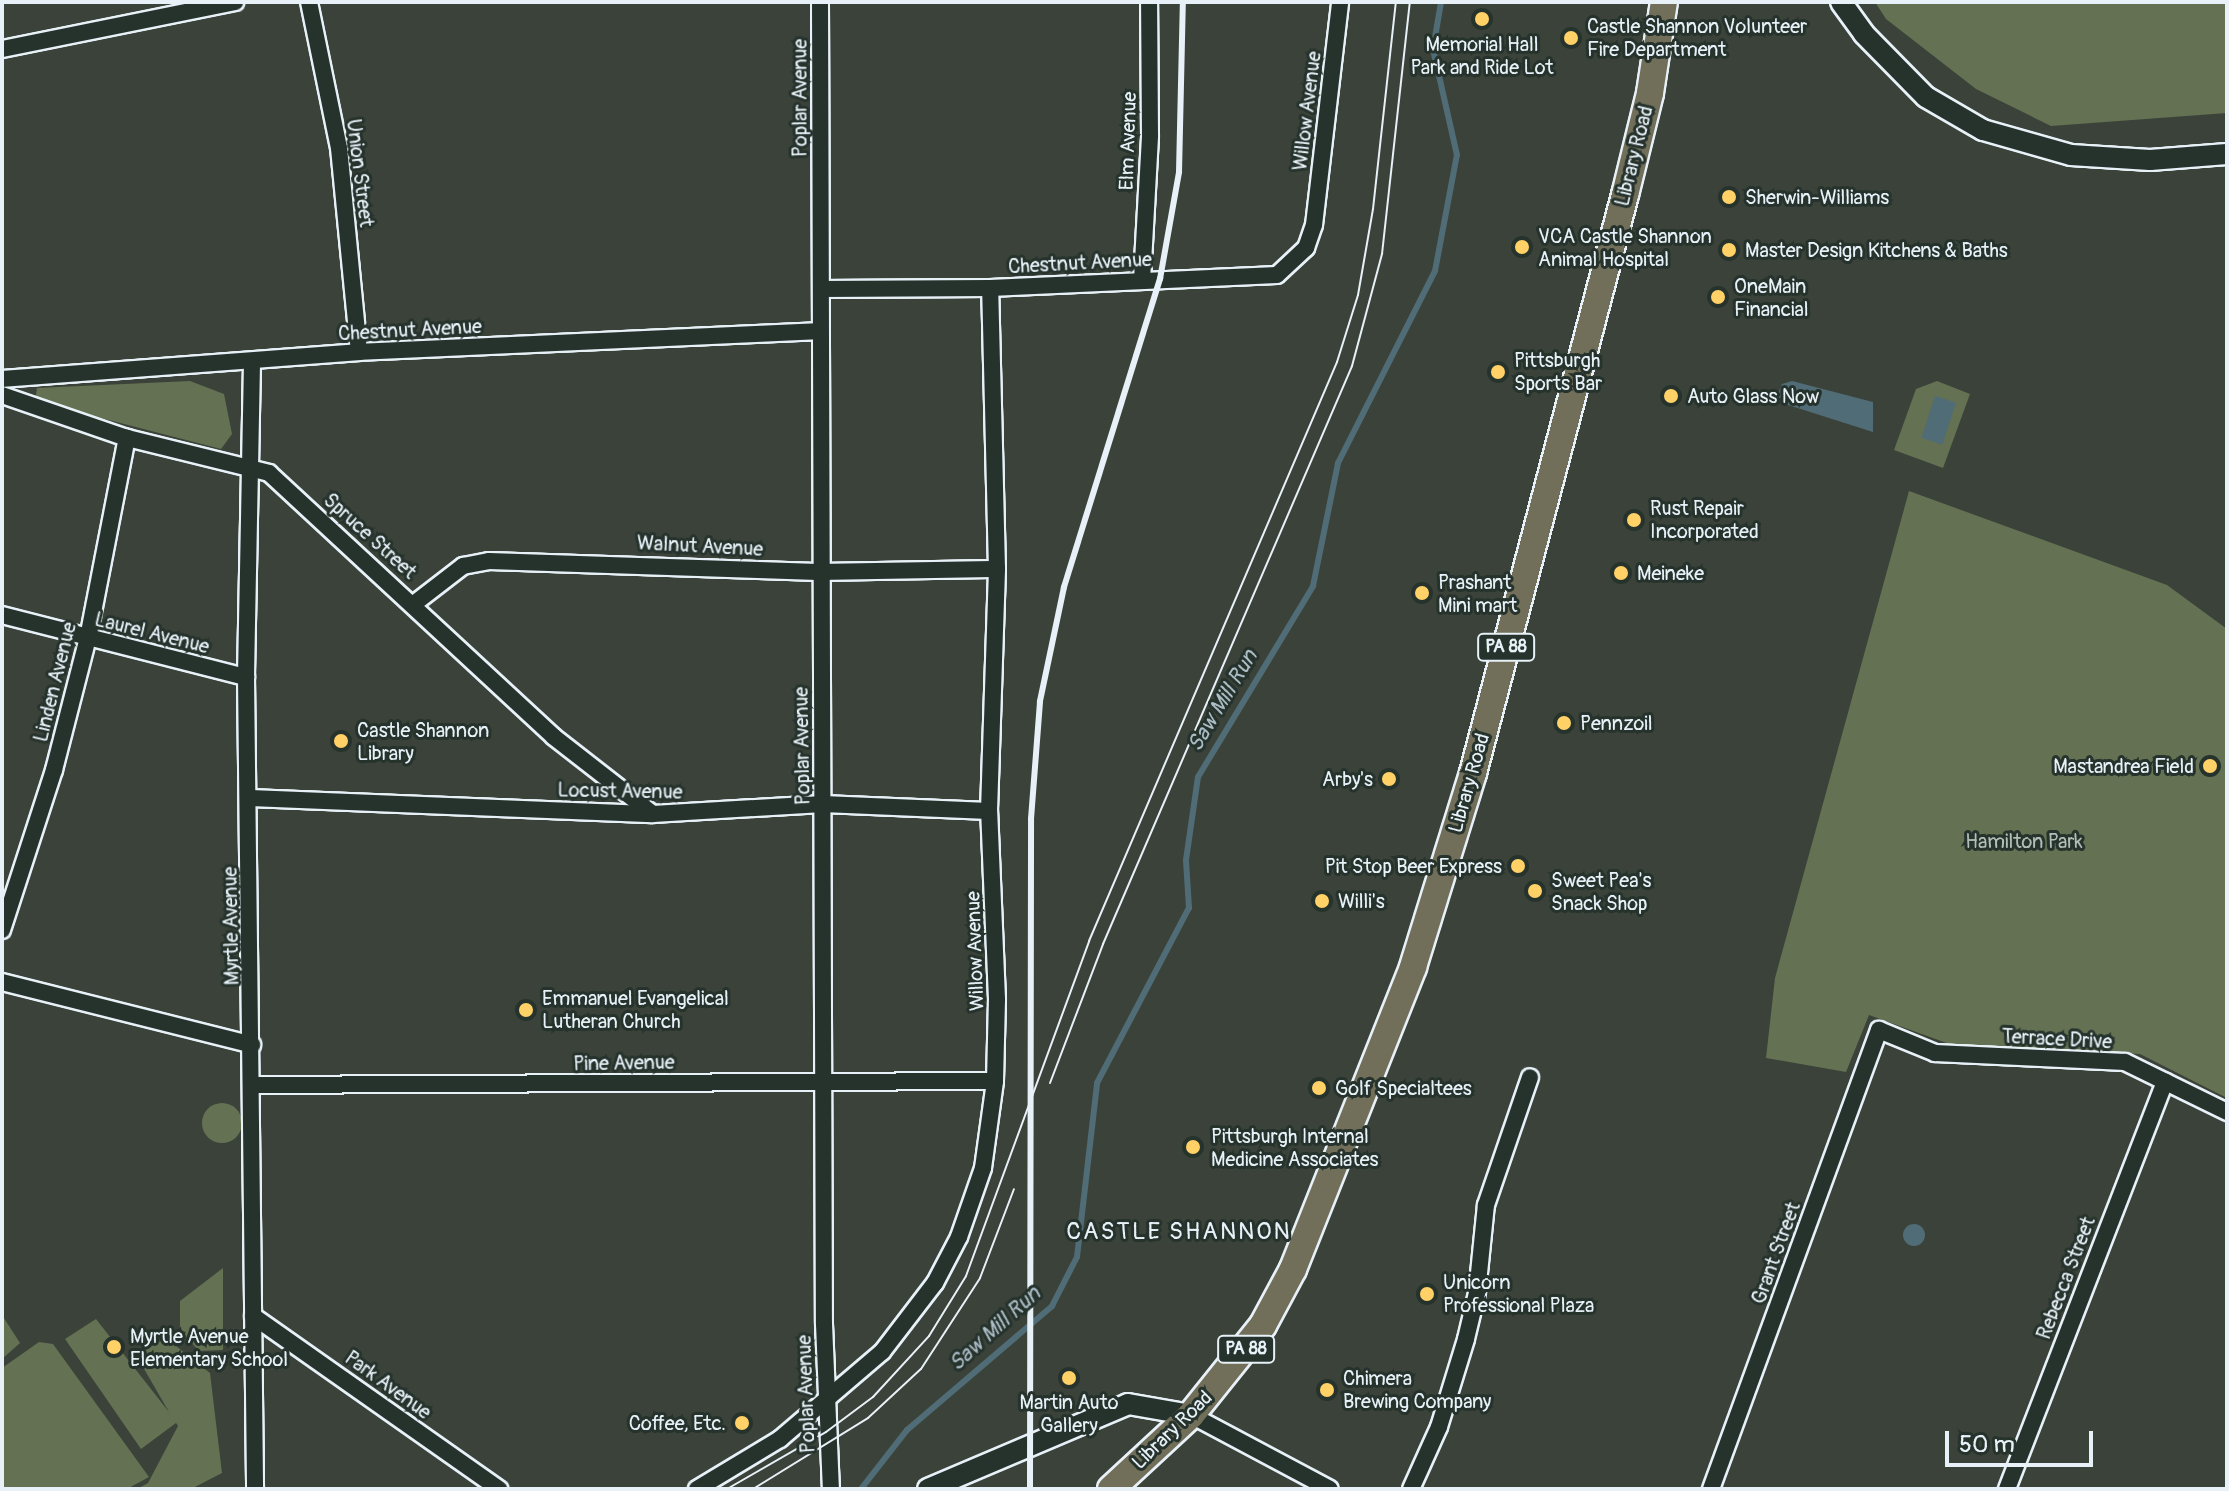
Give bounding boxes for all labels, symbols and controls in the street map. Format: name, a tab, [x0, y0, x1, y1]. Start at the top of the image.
marker: Memorial Hall Park and Ride Lot	[1473, 10, 1491, 28]
place label: Castle Shannon Volunteer Fire Department	[1587, 14, 1807, 61]
marker: Castle Shannon Volunteer Fire Department	[1562, 29, 1580, 47]
place label: Memorial Hall Park and Ride Lot	[1411, 32, 1553, 79]
street label: Poplar Avenue	[788, 39, 812, 157]
street label: Willow Avenue	[1288, 50, 1326, 172]
street label: Elm Avenue	[1114, 91, 1142, 191]
street label: Library Road	[1610, 103, 1658, 209]
street label: Union Street	[341, 118, 379, 228]
place label: Sherwin-Williams	[1745, 185, 1889, 209]
marker: Sherwin-Williams	[1720, 188, 1738, 206]
place label: VCA Castle Shannon Animal Hospital	[1538, 224, 1712, 271]
marker: VCA Castle Shannon Animal Hospital	[1513, 238, 1531, 256]
place label: Master Design Kitchens & Baths	[1745, 238, 2008, 262]
marker: Master Design Kitchens & Baths	[1720, 241, 1738, 259]
street label: Chestnut Avenue	[1008, 247, 1152, 279]
place label: OneMain Financial	[1734, 274, 1809, 321]
marker: OneMain Financial	[1709, 288, 1727, 306]
street label: Chestnut Avenue	[338, 314, 482, 346]
place label: Pittsburgh Sports Bar	[1514, 348, 1602, 395]
marker: Pittsburgh Sports Bar	[1489, 363, 1507, 381]
place label: Auto Glass Now	[1687, 384, 1819, 408]
marker: Auto Glass Now	[1662, 387, 1680, 405]
street label: Spruce Street	[319, 488, 421, 584]
place label: Rust Repair Incorporated	[1650, 496, 1759, 543]
marker: Rust Repair Incorporated	[1625, 511, 1643, 529]
street label: Walnut Avenue	[636, 531, 764, 561]
place label: Meineke	[1637, 561, 1704, 585]
marker: Meineke	[1612, 564, 1630, 582]
place label: Prashant Mini mart	[1438, 570, 1517, 617]
marker: Prashant Mini mart	[1413, 584, 1431, 602]
street label: Laurel Avenue	[92, 607, 212, 659]
street label: Linden Avenue	[29, 620, 81, 744]
road number: PA 88	[1476, 633, 1536, 661]
water label: Saw Mill Run	[1182, 645, 1264, 757]
street label: Poplar Avenue	[789, 687, 815, 805]
place label: Pennzoil	[1580, 711, 1653, 735]
marker: Pennzoil	[1555, 714, 1573, 732]
place label: Castle Shannon Library	[357, 718, 489, 765]
street label: Library Road	[1443, 730, 1495, 836]
marker: Castle Shannon Library	[332, 732, 350, 750]
place label: Mastandrea Field	[2053, 754, 2194, 778]
marker: Mastandrea Field	[2201, 757, 2219, 775]
place label: Arby's	[1322, 767, 1373, 791]
marker: Arby's	[1380, 770, 1398, 788]
street label: Locust Avenue	[557, 778, 683, 804]
park label: Hamilton Park	[1965, 829, 2083, 853]
place label: Pit Stop Beer Express	[1325, 854, 1502, 878]
marker: Pit Stop Beer Express	[1509, 857, 1527, 875]
street label: Myrtle Avenue	[218, 867, 244, 985]
place label: Sweet Pea's Snack Shop	[1551, 868, 1651, 915]
marker: Sweet Pea's Snack Shop	[1526, 882, 1544, 900]
place label: Willi's	[1338, 889, 1385, 913]
street label: Willow Avenue	[961, 891, 989, 1011]
marker: Willi's	[1313, 892, 1331, 910]
place label: Emmanuel Evangelical Lutheran Church	[542, 986, 729, 1033]
marker: Emmanuel Evangelical Lutheran Church	[517, 1001, 535, 1019]
street label: Terrace Drive	[2001, 1024, 2113, 1054]
street label: Pine Avenue	[573, 1050, 675, 1076]
place label: Golf Specialtees	[1335, 1076, 1472, 1100]
marker: Golf Specialtees	[1310, 1079, 1328, 1097]
place label: Pittsburgh Internal Medicine Associates	[1211, 1124, 1379, 1171]
marker: Pittsburgh Internal Medicine Associates	[1182, 1136, 1204, 1158]
street label: Grant Street	[1746, 1199, 1806, 1307]
street label: Rebecca Street	[2032, 1213, 2100, 1343]
district label: CASTLE SHANNON	[1066, 1218, 1292, 1246]
place label: Unicorn Professional Plaza	[1443, 1270, 1594, 1317]
water label: Saw Mill Run	[944, 1281, 1046, 1377]
marker: Unicorn Professional Plaza	[1418, 1285, 1436, 1303]
place label: Myrtle Avenue Elementary School	[130, 1324, 288, 1371]
street label: Poplar Avenue	[792, 1334, 820, 1454]
road number: PA 88	[1216, 1335, 1276, 1363]
marker: Myrtle Avenue Elementary School	[105, 1338, 123, 1356]
street label: Park Avenue	[340, 1346, 436, 1424]
place label: Chimera Brewing Company	[1343, 1366, 1491, 1413]
marker: Martin Auto Gallery	[1060, 1369, 1078, 1387]
marker: Chimera Brewing Company	[1318, 1381, 1336, 1399]
street label: Library Road	[1127, 1386, 1217, 1474]
place label: Martin Auto Gallery	[1020, 1390, 1118, 1437]
place label: Coffee, Etc.	[629, 1411, 726, 1435]
marker: Coffee, Etc.	[733, 1414, 751, 1432]
scale bar	[1949, 1415, 2097, 1465]
text: 50 m	[1959, 1430, 2015, 1459]

